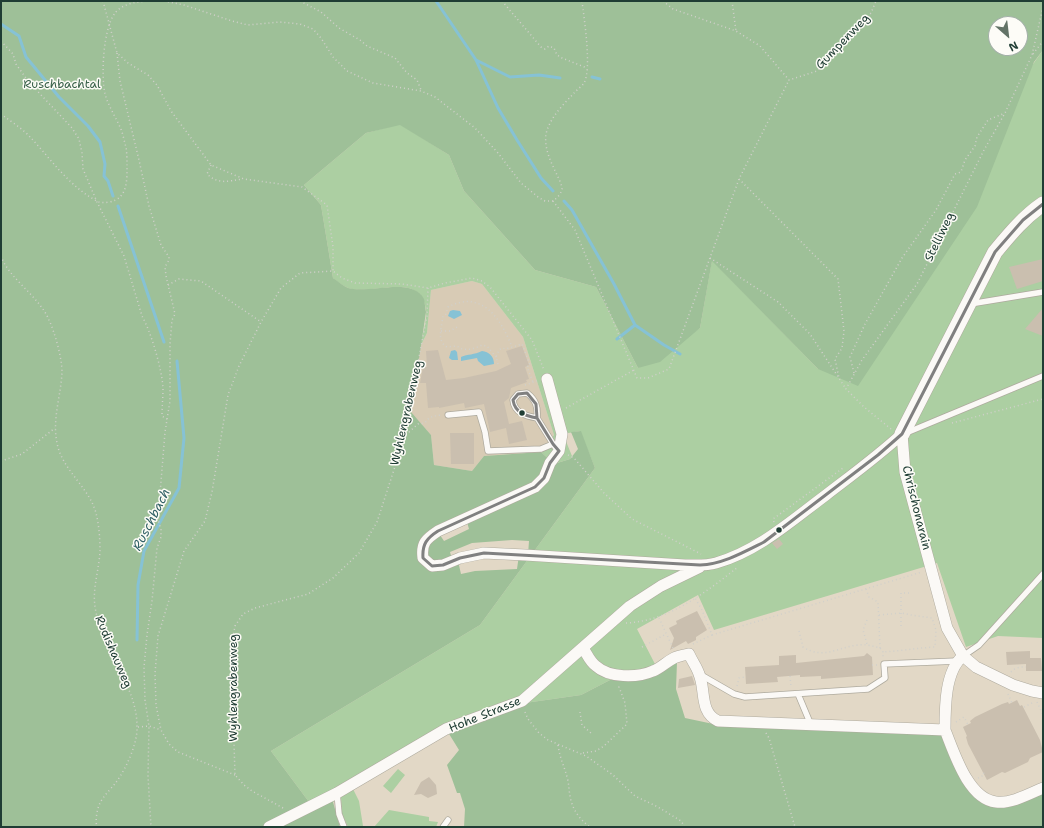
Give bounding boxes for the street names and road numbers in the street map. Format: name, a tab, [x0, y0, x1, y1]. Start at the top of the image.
street label: Gumpenweg	[813, 11, 873, 73]
street label: Stelliweg	[922, 210, 958, 264]
street label: Wyhlengrabenweg	[388, 359, 426, 467]
street label: Chrischonarain	[899, 464, 933, 552]
street label: Rudishauweg	[91, 614, 135, 690]
street label: Wyhlengrabenweg	[227, 634, 241, 742]
street label: Hohe Strasse	[447, 694, 523, 736]

